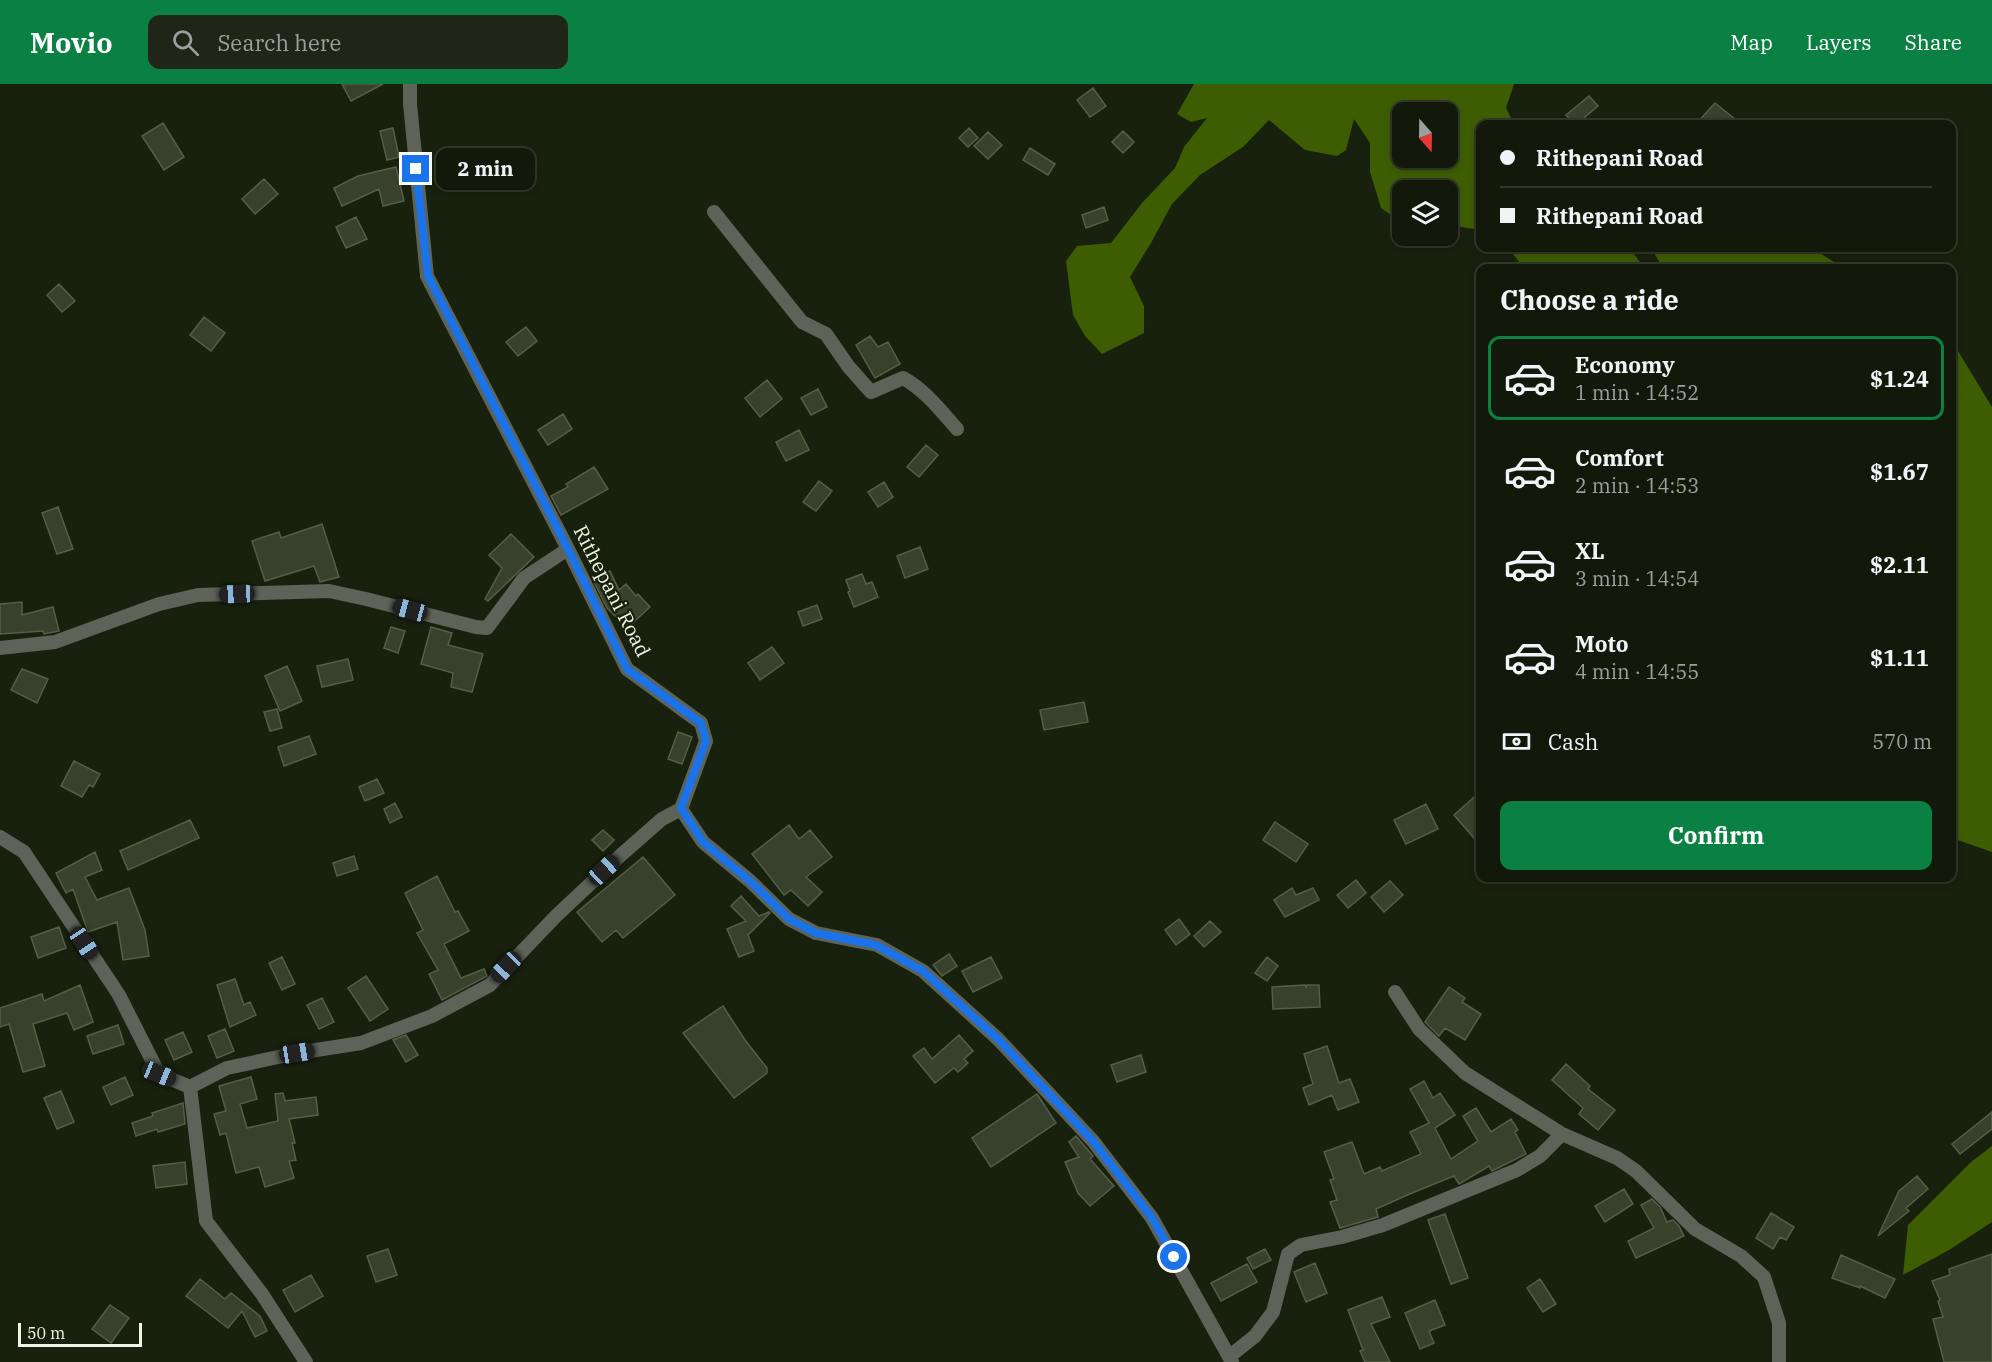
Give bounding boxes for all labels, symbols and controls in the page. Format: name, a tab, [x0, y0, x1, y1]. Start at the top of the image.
search box	[148, 15, 568, 69]
text: Movio	[30, 24, 112, 61]
icon: search	[169, 26, 202, 59]
text: Search here	[217, 28, 341, 57]
text: Map	[1730, 28, 1773, 56]
text: Layers	[1806, 28, 1872, 56]
text: Share	[1905, 28, 1962, 56]
north arrow	[1392, 102, 1458, 168]
map controls	[1392, 102, 1458, 246]
text: Rithepani Road	[1536, 143, 1703, 172]
callout: 2 min	[437, 148, 536, 190]
route end	[402, 155, 429, 182]
text: 2 min	[458, 155, 514, 182]
button: layers	[1392, 180, 1458, 246]
text: Rithepani Road	[1536, 201, 1703, 230]
text: Choose a ride	[1500, 282, 1679, 317]
text: Economy	[1575, 350, 1675, 379]
icon: car	[1503, 351, 1557, 405]
text: $1.24	[1870, 364, 1929, 393]
text: 1 min · 14:52	[1575, 379, 1699, 406]
text: Comfort	[1575, 443, 1664, 472]
icon: car	[1503, 444, 1557, 498]
text: $1.67	[1870, 457, 1929, 486]
text: 2 min · 14:53	[1575, 472, 1699, 499]
street label: Rithepani Road	[568, 520, 657, 661]
text: XL	[1575, 536, 1605, 565]
icon: car	[1503, 537, 1557, 591]
text: $2.11	[1870, 550, 1929, 579]
text: 3 min · 14:54	[1575, 565, 1699, 592]
car	[219, 584, 255, 604]
car	[390, 597, 430, 623]
text: Moto	[1575, 629, 1629, 658]
icon: car	[1503, 630, 1557, 684]
text: $1.11	[1870, 643, 1929, 672]
text: 4 min · 14:55	[1575, 658, 1699, 685]
icon: cash	[1500, 725, 1533, 758]
text: Cash	[1548, 727, 1599, 756]
text: 570 m	[1872, 728, 1932, 755]
button: Confirm	[1500, 801, 1932, 870]
car	[585, 851, 623, 889]
car	[66, 923, 102, 963]
car	[487, 948, 525, 986]
car	[278, 1041, 316, 1065]
car	[139, 1059, 179, 1089]
route start	[1160, 1243, 1187, 1270]
scale bar	[18, 1320, 142, 1348]
text: 50 m	[27, 1323, 65, 1343]

